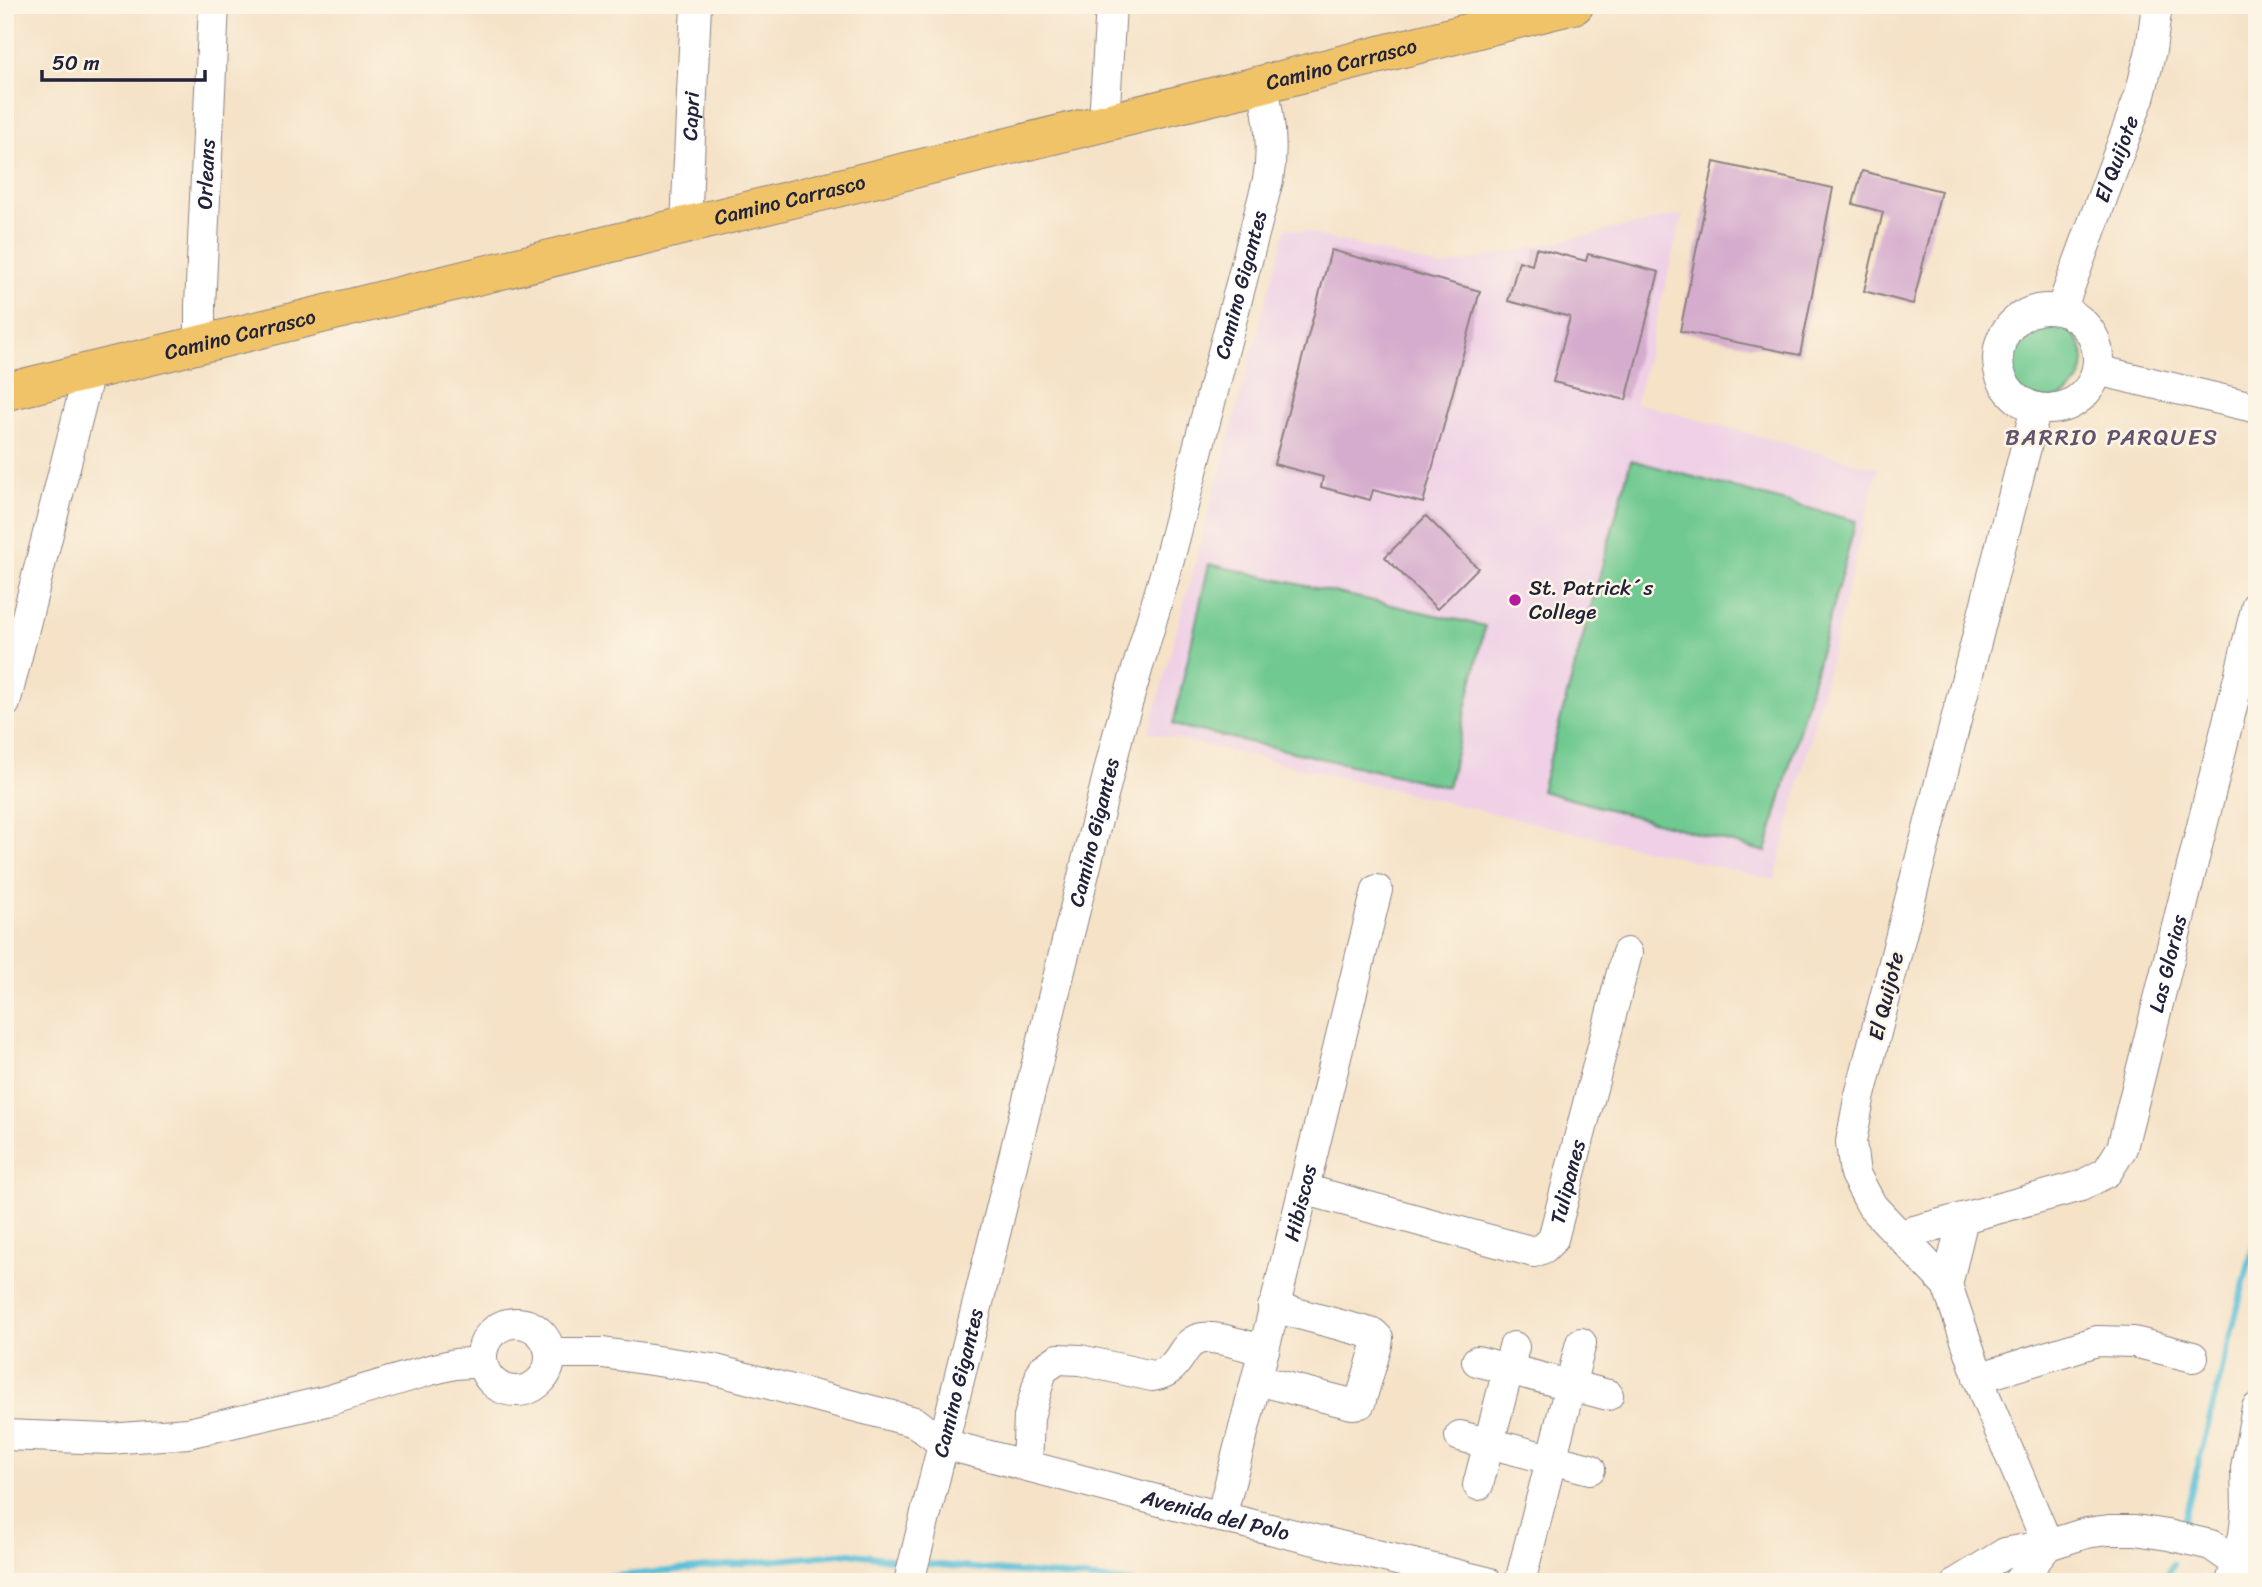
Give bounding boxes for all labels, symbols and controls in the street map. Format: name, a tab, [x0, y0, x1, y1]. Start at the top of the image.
street label: Camino Carrasco	[1262, 27, 1421, 102]
scale bar	[42, 38, 205, 82]
text: 50 m	[52, 44, 100, 82]
street label: Capri	[671, 89, 711, 142]
street label: El Quijote	[2083, 110, 2150, 208]
street label: Orleans	[186, 138, 227, 210]
street label: Camino Carrasco	[710, 163, 870, 237]
street label: Camino Gigantes	[1203, 206, 1278, 363]
street label: Camino Carrasco	[160, 298, 320, 371]
district label: BARRIO PARQUES	[2005, 417, 2219, 458]
place label: St. Patrick´s College	[1529, 569, 1653, 631]
marker: St. Patrick´s College	[1507, 592, 1523, 608]
street label: Camino Gigantes	[1057, 754, 1131, 911]
street label: Las Glorias	[2137, 910, 2198, 1017]
street label: El Quijote	[1857, 947, 1915, 1044]
street label: Tulipanes	[1539, 1135, 1597, 1228]
street label: Hibiscos	[1273, 1160, 1328, 1245]
street label: Camino Gigantes	[921, 1304, 995, 1461]
street label: Avenida del Polo	[1136, 1478, 1294, 1552]

